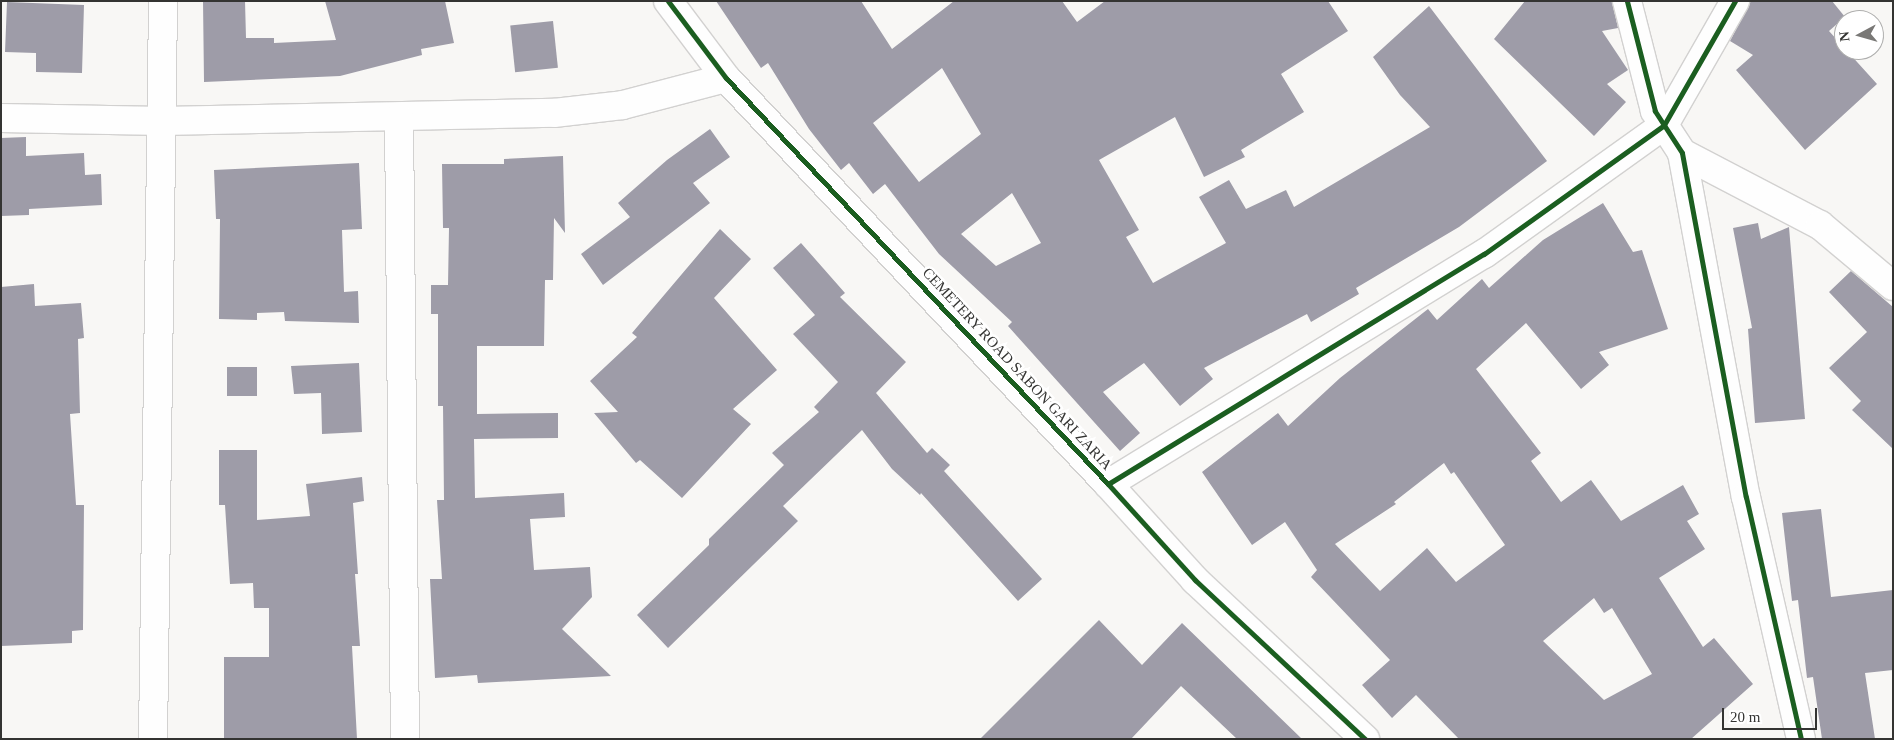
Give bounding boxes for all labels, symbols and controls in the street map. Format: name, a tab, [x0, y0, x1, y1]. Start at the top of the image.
north arrow	[1834, 10, 1884, 60]
text: N	[1837, 31, 1853, 42]
street label: CEMETERY ROAD SABON GARI ZARIA	[918, 264, 1116, 474]
scale bar	[1724, 698, 1819, 730]
text: 20 m	[1730, 709, 1760, 725]

